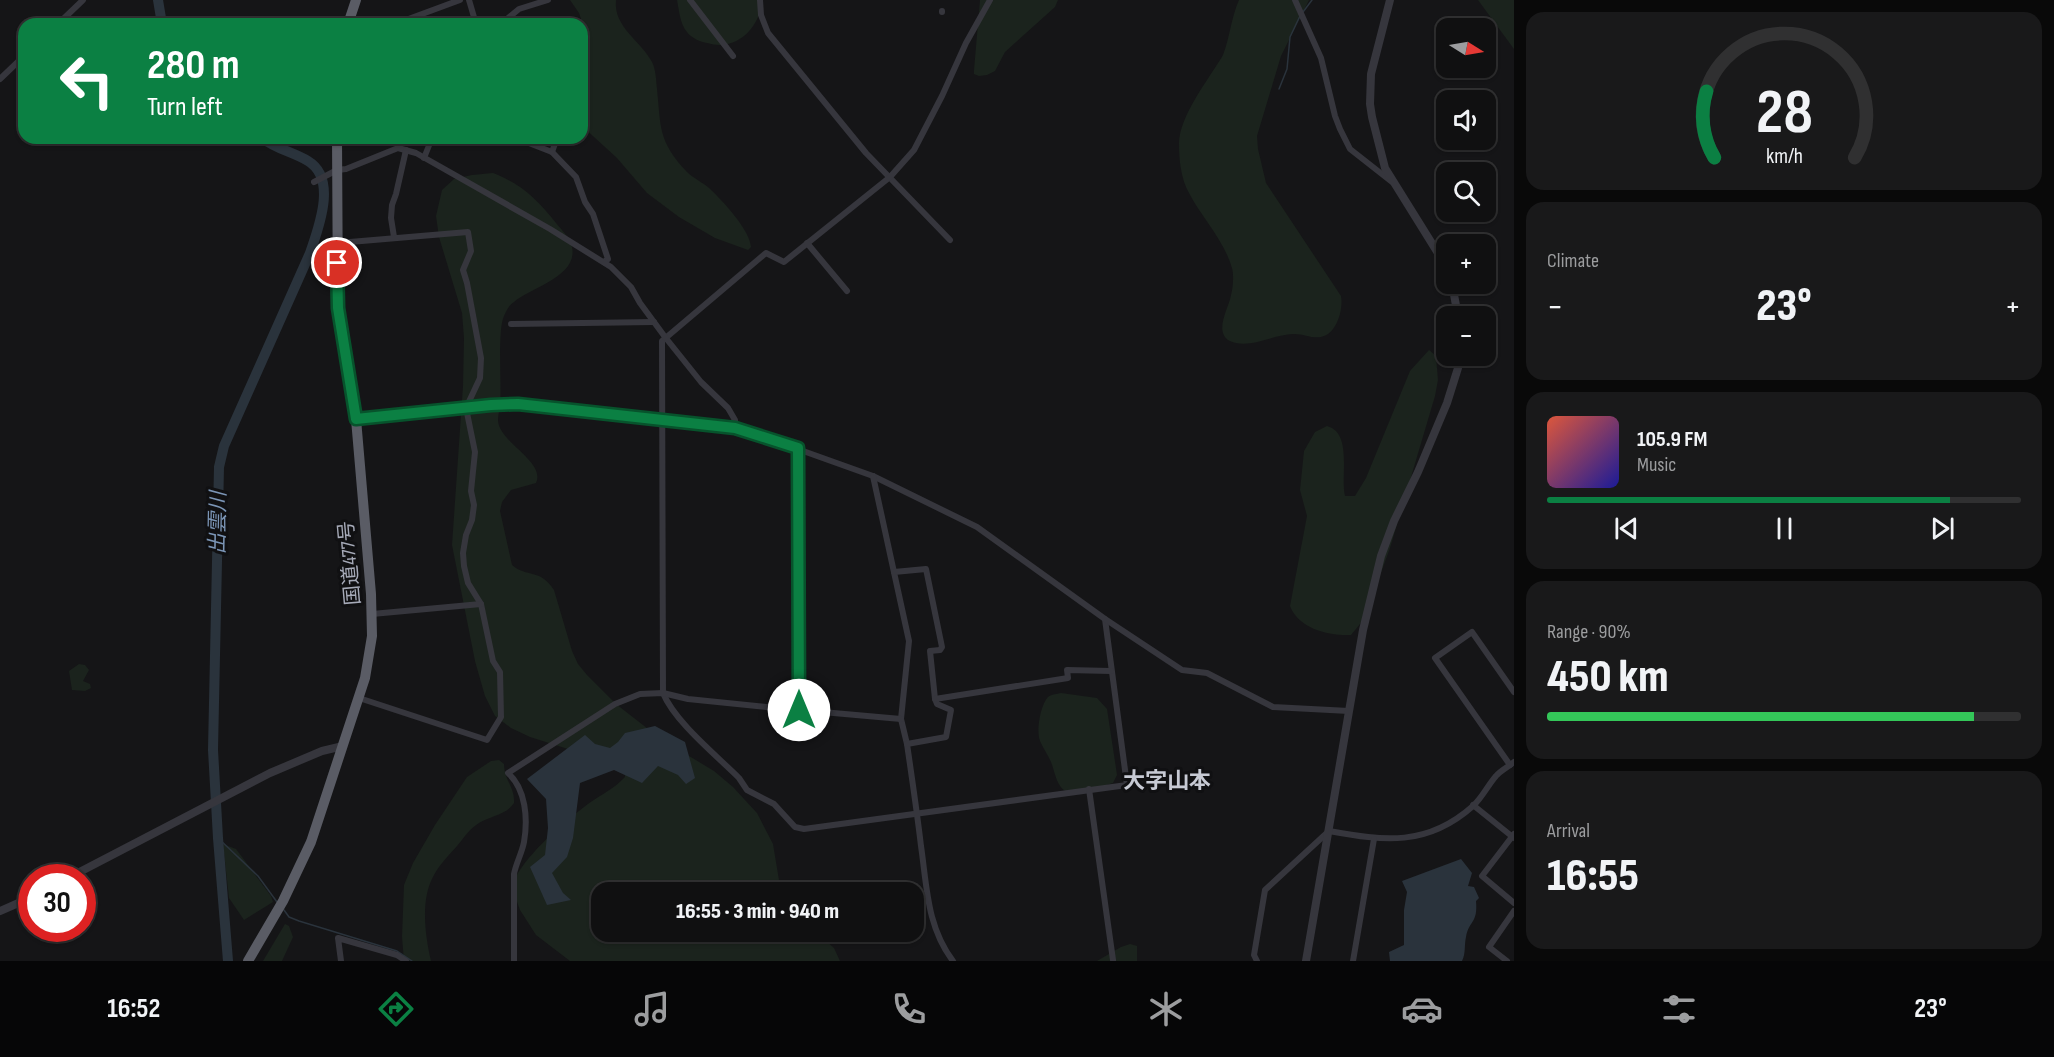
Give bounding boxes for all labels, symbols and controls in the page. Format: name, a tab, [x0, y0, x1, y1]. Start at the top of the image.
north arrow	[1436, 18, 1496, 78]
map controls	[1436, 18, 1496, 366]
text: 280 m	[147, 40, 240, 91]
icon: left	[48, 42, 126, 120]
text: 28	[1756, 76, 1812, 151]
button: sound	[1436, 90, 1496, 150]
text: Turn left	[147, 91, 223, 123]
text: km/h	[1765, 144, 1803, 169]
button: search	[1436, 162, 1496, 222]
button: +	[1436, 234, 1496, 294]
pin	[311, 237, 362, 288]
icon: arrive	[320, 246, 353, 279]
text: Climate	[1547, 249, 1599, 273]
text: 23°	[1756, 279, 1812, 334]
text: −	[1547, 287, 1563, 327]
text: +	[2005, 287, 2021, 327]
button: −	[1436, 306, 1496, 366]
text: 105.9 FM	[1637, 426, 1707, 453]
text: Music	[1637, 453, 1676, 477]
water label: 出雲川	[205, 489, 231, 555]
icon: previous	[1610, 512, 1643, 545]
icon: pause	[1768, 512, 1801, 545]
icon: next	[1926, 512, 1959, 545]
street label: 国道477号	[334, 520, 366, 606]
text: Range · 90%	[1547, 620, 1631, 644]
text: 450 km	[1547, 650, 1669, 705]
position arrow	[767, 678, 831, 742]
district label: 大字山本	[1123, 768, 1211, 795]
text: Arrival	[1547, 819, 1590, 843]
text: 16:55	[1547, 849, 1639, 904]
speed limit sign: 30	[18, 864, 96, 942]
text: 16:55 · 3 min · 940 m	[676, 898, 839, 925]
icon: directions	[375, 988, 417, 1030]
icon: music	[631, 988, 673, 1030]
icon: phone	[888, 988, 930, 1030]
icon: climate	[1145, 988, 1187, 1030]
icon: car	[1401, 988, 1443, 1030]
icon: filters	[1658, 988, 1700, 1030]
text: 16:52	[107, 993, 160, 1025]
text: 23°	[1914, 993, 1947, 1025]

